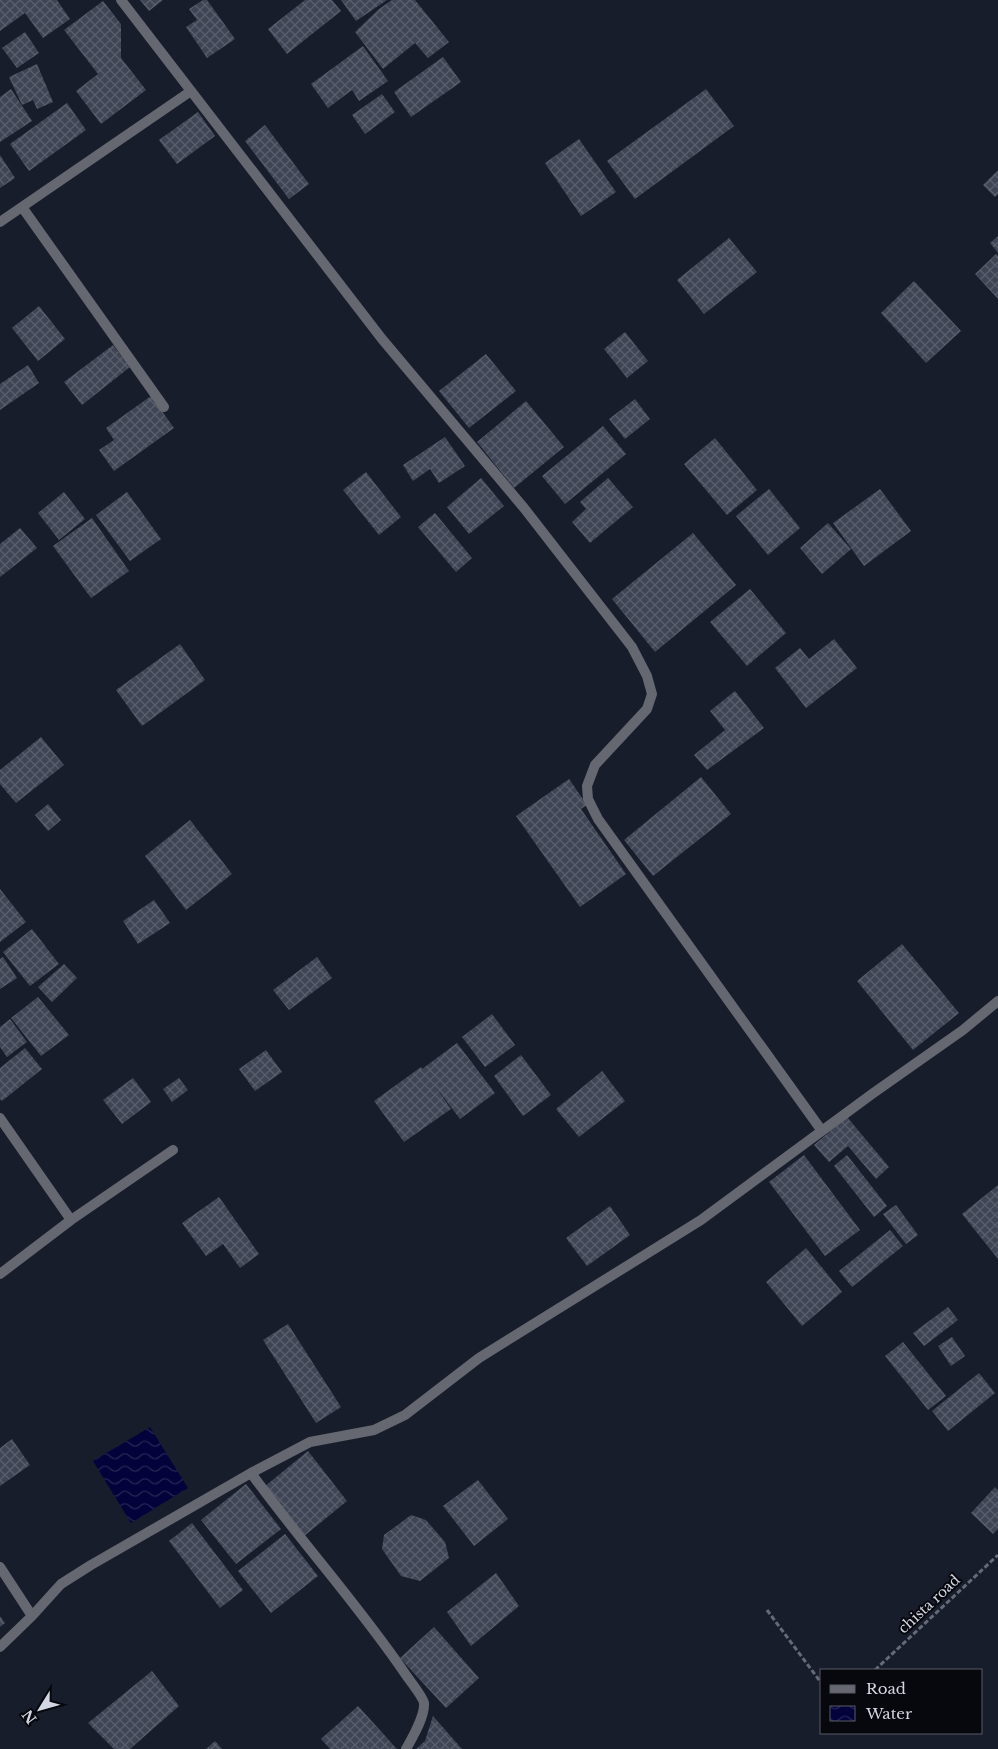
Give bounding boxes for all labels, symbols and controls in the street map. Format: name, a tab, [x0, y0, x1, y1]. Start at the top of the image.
street label: chista road	[894, 1570, 964, 1637]
legend	[820, 1669, 983, 1734]
text: Road	[866, 1679, 906, 1698]
north arrow	[15, 1684, 65, 1734]
text: Water	[865, 1704, 913, 1723]
text: N	[18, 1706, 41, 1727]

